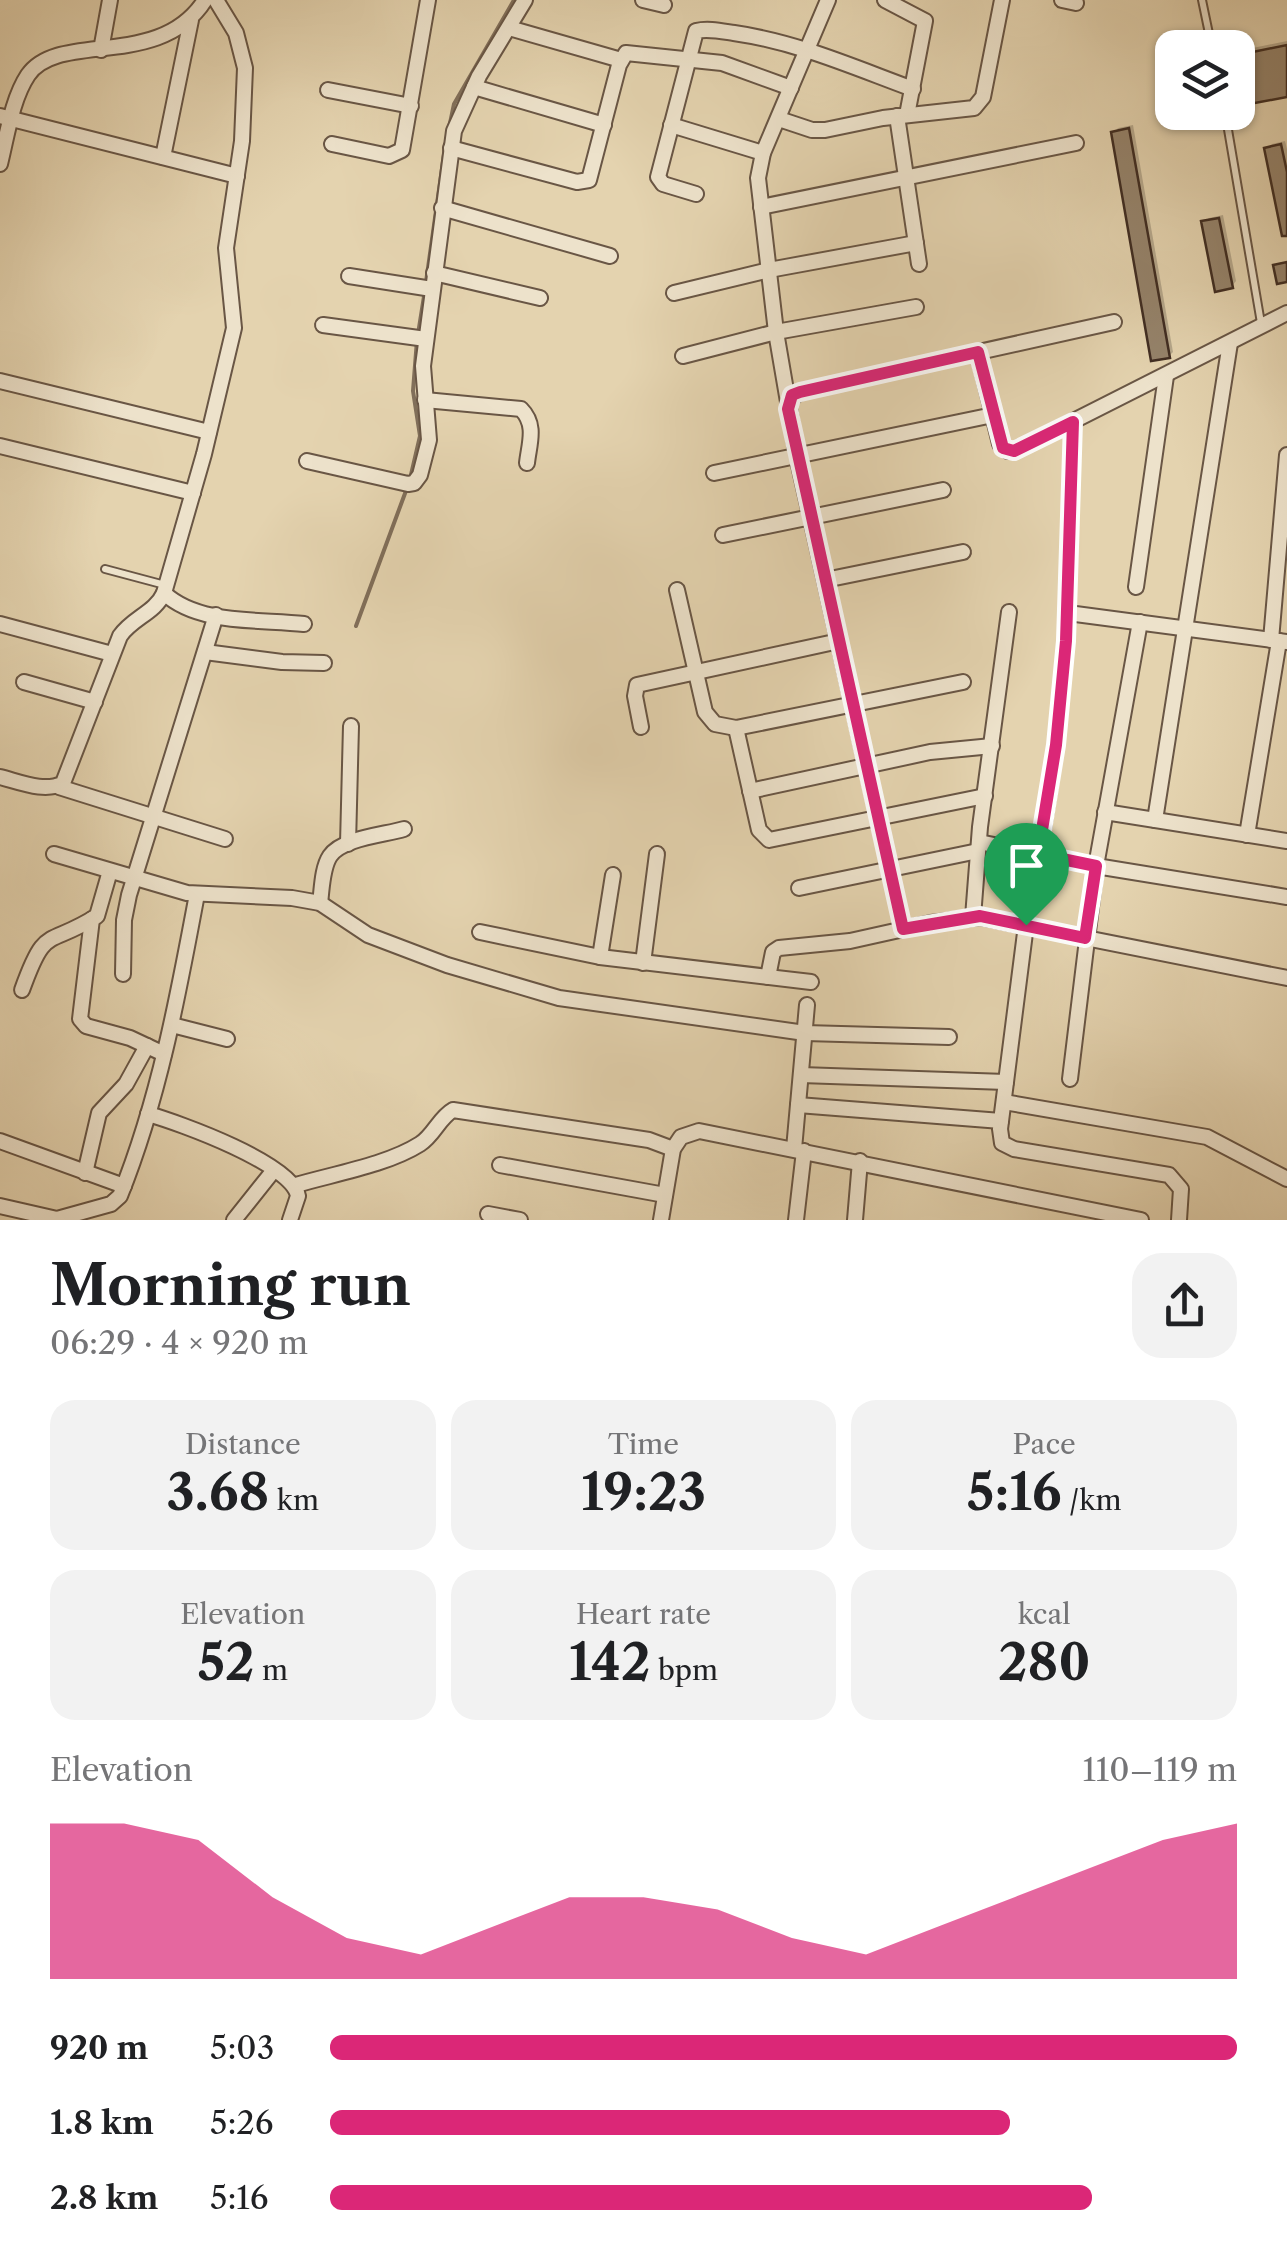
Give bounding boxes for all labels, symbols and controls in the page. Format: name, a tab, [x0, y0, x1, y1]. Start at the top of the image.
map controls	[1155, 30, 1255, 130]
button: layers	[1155, 30, 1255, 130]
pin	[984, 823, 1069, 926]
icon: arrive	[999, 838, 1054, 893]
text: Morning run	[50, 1252, 411, 1319]
button: share	[1132, 1253, 1237, 1358]
text: 06:29 · 4 × 920 m	[50, 1323, 308, 1362]
text: Distance	[185, 1427, 301, 1461]
text: Time	[608, 1427, 679, 1461]
text: Pace	[1013, 1427, 1076, 1461]
text: 3.68	[167, 1461, 269, 1523]
text: 19:23	[581, 1461, 706, 1523]
text: 5:16	[967, 1461, 1062, 1523]
text: km	[269, 1483, 319, 1517]
text: /km	[1062, 1483, 1121, 1517]
text: Elevation	[180, 1597, 305, 1631]
text: Heart rate	[576, 1597, 711, 1631]
text: kcal	[1018, 1597, 1071, 1631]
text: 52	[197, 1631, 255, 1693]
text: 142	[569, 1631, 650, 1693]
text: 280	[998, 1631, 1090, 1693]
text: m	[255, 1653, 288, 1687]
text: bpm	[650, 1653, 718, 1687]
text: Elevation	[50, 1750, 193, 1789]
text: 110–119 m	[1082, 1750, 1237, 1789]
text: 920 m	[50, 2028, 148, 2067]
text: 5:03	[210, 2028, 274, 2067]
text: 1.8 km	[50, 2103, 154, 2142]
text: 5:26	[210, 2103, 274, 2142]
text: 2.8 km	[50, 2178, 158, 2217]
text: 5:16	[210, 2178, 269, 2217]

